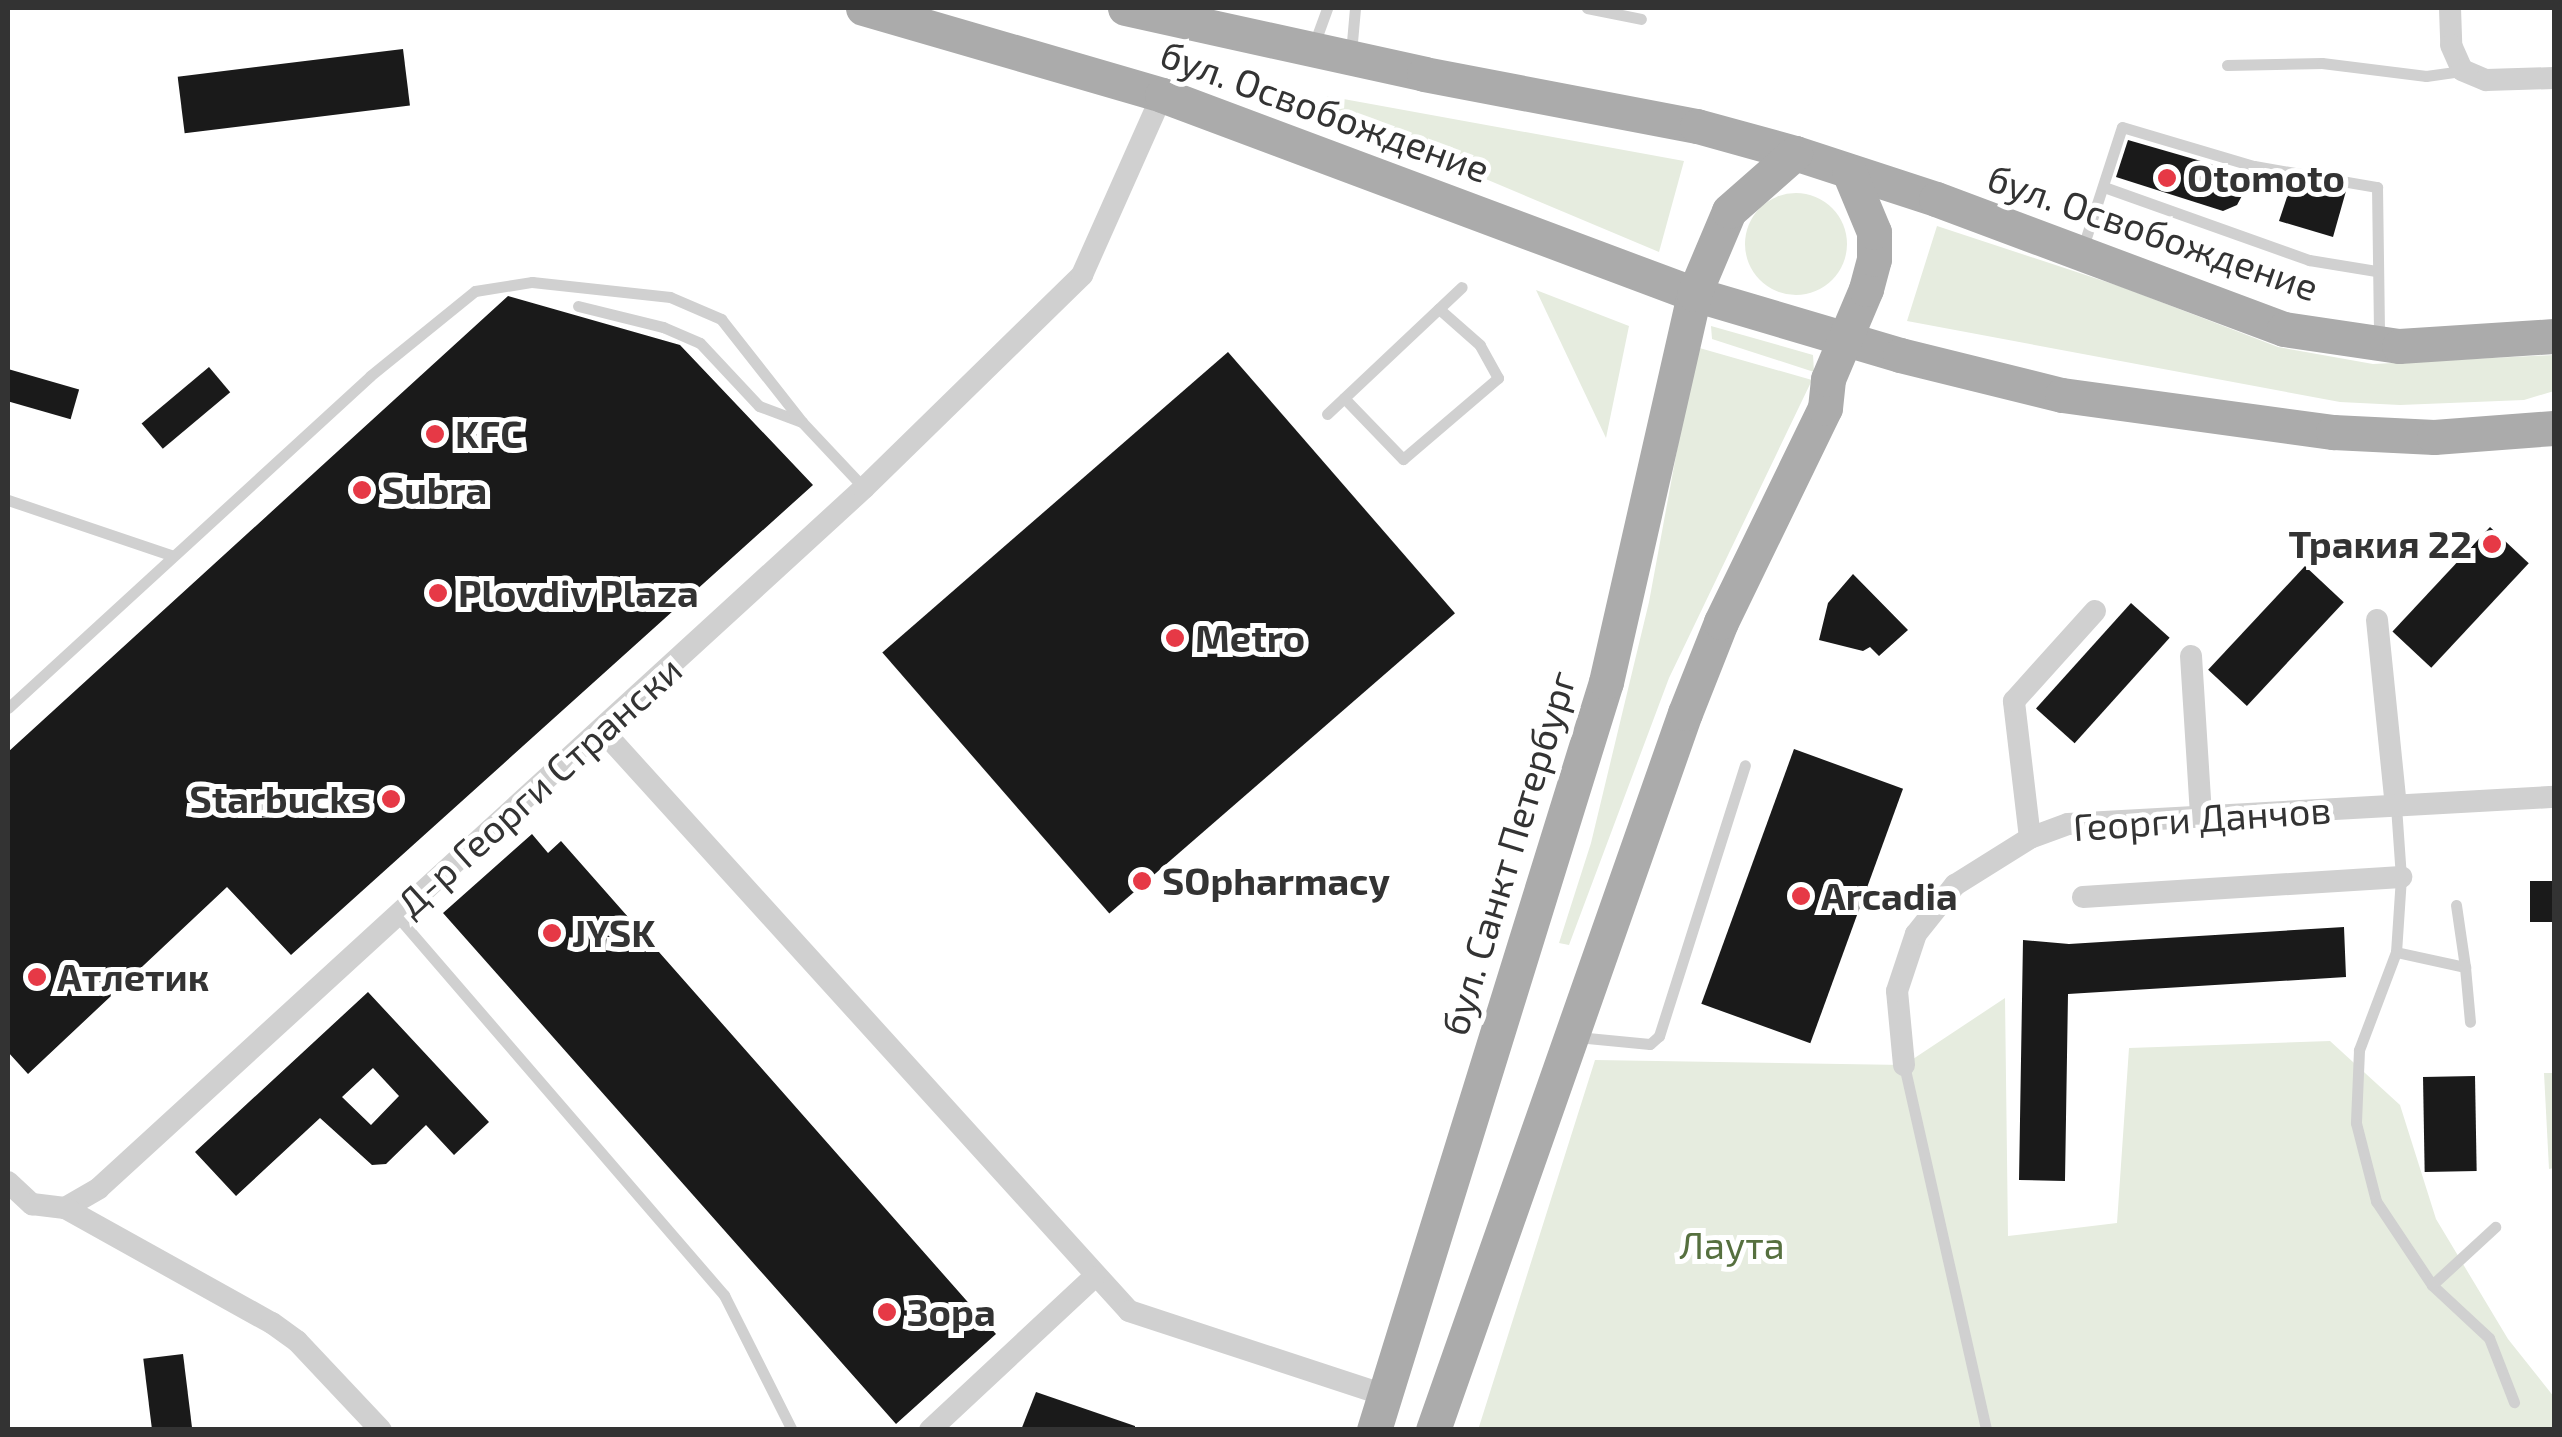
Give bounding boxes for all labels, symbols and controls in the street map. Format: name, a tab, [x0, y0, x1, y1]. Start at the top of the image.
street label: бул. Освобождение	[1154, 30, 1496, 192]
street label: бул. Освобождение	[1982, 154, 2324, 310]
place label: Otomoto	[2187, 155, 2345, 201]
marker: Otomoto	[2156, 167, 2178, 189]
place label: KFC	[455, 411, 522, 457]
marker: KFC	[424, 423, 446, 445]
place label: Subra	[382, 467, 487, 513]
marker: Subra	[351, 479, 373, 501]
place label: Тракия 22	[2289, 521, 2472, 567]
marker: Тракия 22	[2481, 533, 2503, 555]
place label: Plovdiv Plaza	[458, 570, 699, 616]
marker: Plovdiv Plaza	[427, 582, 449, 604]
place label: Metro	[1195, 615, 1305, 661]
marker: Metro	[1164, 627, 1186, 649]
street label: Д-р Георги Странски	[387, 646, 691, 926]
street label: бул. Санкт Петербург	[1431, 665, 1585, 1041]
place label: Starbucks	[190, 776, 371, 822]
street label: Георги Данчов	[2071, 786, 2333, 850]
marker: Starbucks	[380, 788, 402, 810]
place label: SOpharmacy	[1162, 858, 1390, 904]
marker: SOpharmacy	[1131, 870, 1153, 892]
place label: Arcadia	[1821, 873, 1958, 919]
marker: Arcadia	[1790, 885, 1812, 907]
place label: JYSK	[572, 910, 655, 956]
marker: JYSK	[541, 922, 563, 944]
place label: Атлетик	[57, 954, 209, 1000]
marker: Атлетик	[26, 966, 48, 988]
park label: Лаута	[1679, 1222, 1785, 1268]
place label: Зора	[907, 1289, 996, 1335]
marker: Зора	[876, 1301, 898, 1323]

